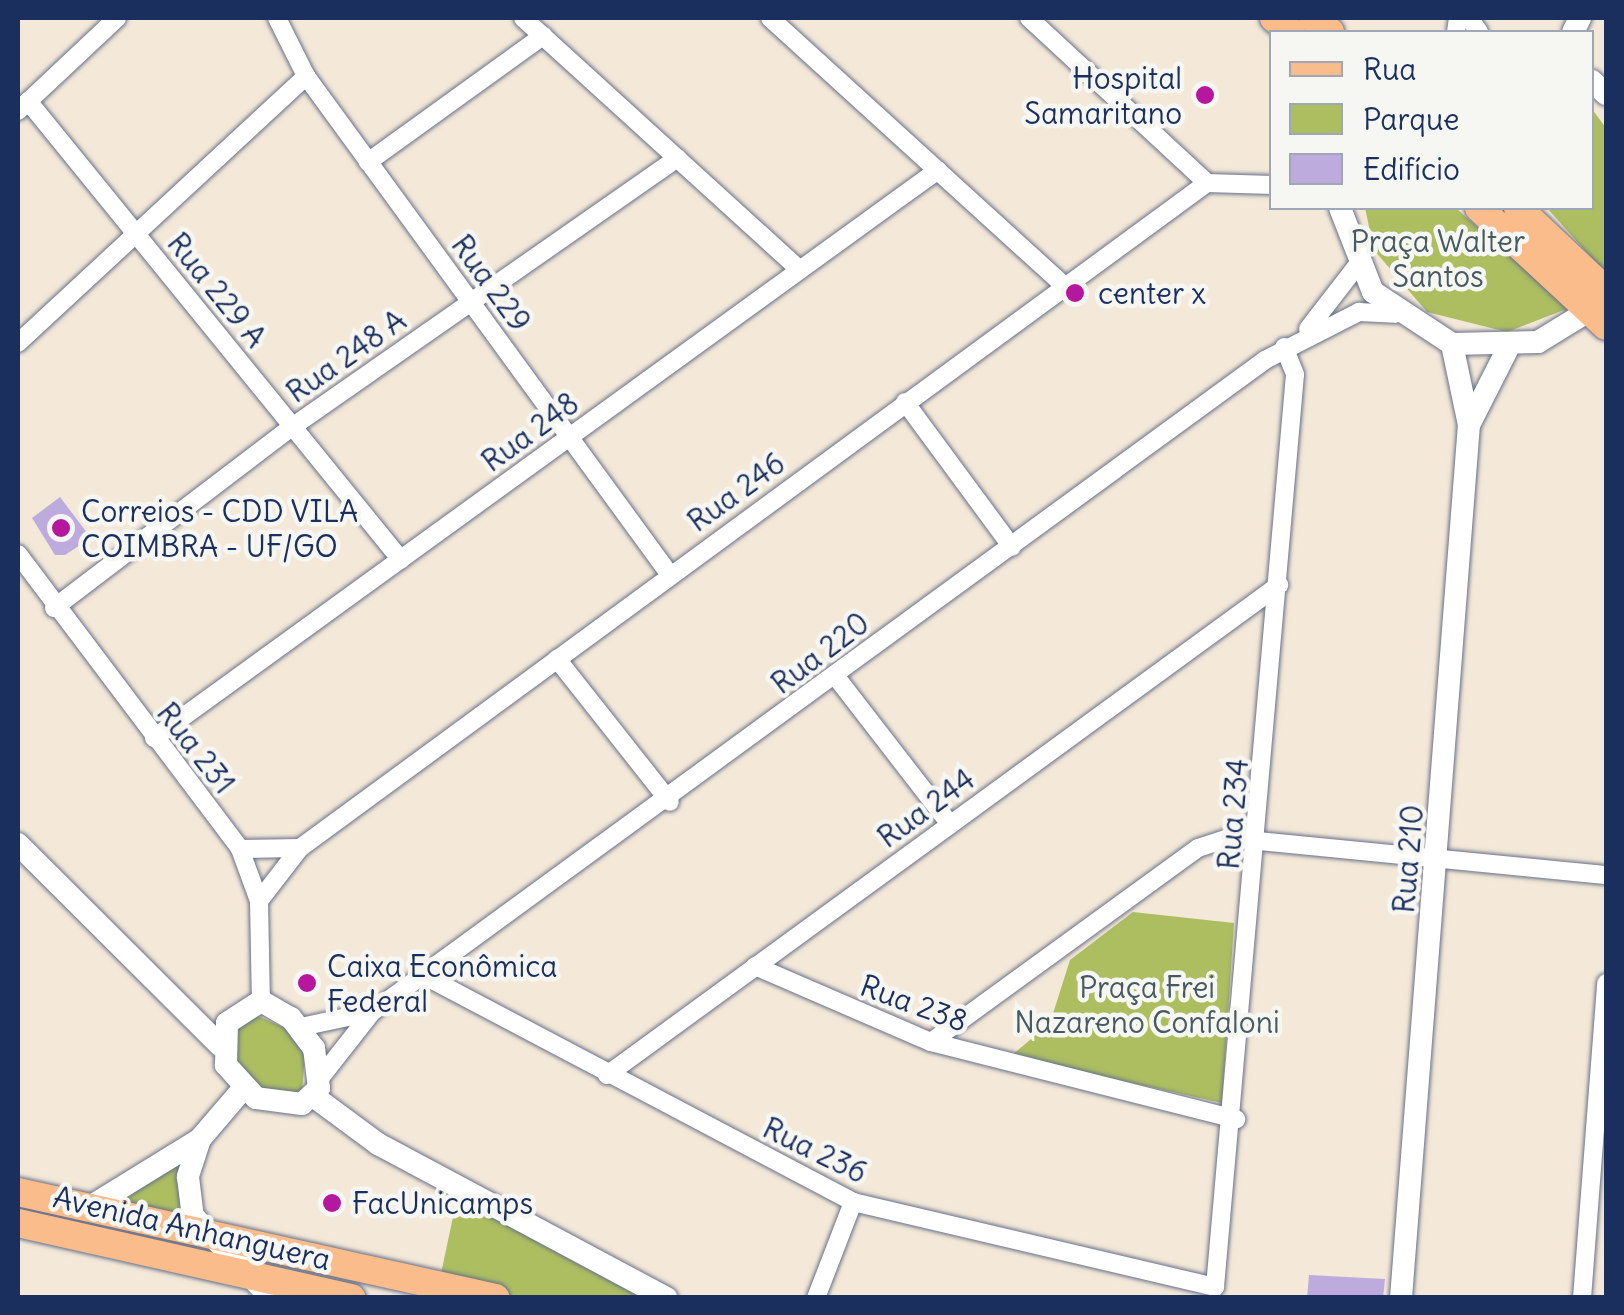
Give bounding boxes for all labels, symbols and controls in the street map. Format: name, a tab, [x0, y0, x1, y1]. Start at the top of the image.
legend	[1269, 30, 1594, 210]
text: Rua	[1363, 50, 1416, 88]
place label: Hospital Samaritano	[1024, 60, 1182, 130]
marker: Hospital Samaritano	[1192, 82, 1218, 108]
text: Parque	[1363, 100, 1459, 138]
text: Edifício	[1363, 150, 1460, 188]
park label: Praça Walter Santos	[1351, 223, 1525, 294]
street label: Rua 229 A	[160, 225, 274, 355]
street label: Rua 229	[444, 228, 538, 338]
place label: center x	[1098, 275, 1206, 311]
marker: center x	[1062, 280, 1088, 306]
street label: Rua 248 A	[279, 302, 413, 410]
street label: Rua 248	[474, 385, 586, 479]
street label: Rua 246	[680, 445, 792, 539]
place label: Correios - CDD VILA COIMBRA - UF/GO	[81, 493, 358, 564]
marker: Correios - CDD VILA COIMBRA - UF/GO	[50, 517, 72, 539]
street label: Rua 220	[764, 605, 876, 701]
street label: Rua 231	[149, 695, 243, 801]
street label: Rua 234	[1210, 757, 1256, 871]
street label: Rua 244	[870, 761, 982, 855]
street label: Rua 210	[1385, 803, 1431, 915]
place label: Caixa Econômica Federal	[327, 948, 557, 1018]
street label: Rua 238	[856, 967, 972, 1039]
park label: Praça Frei Nazareno Confaloni	[1014, 969, 1280, 1040]
marker: Caixa Econômica Federal	[296, 972, 318, 994]
street label: Rua 236	[757, 1109, 873, 1191]
street label: Avenida Anhanguera	[50, 1179, 334, 1277]
place label: FacUnicamps	[352, 1185, 533, 1221]
marker: FacUnicamps	[321, 1192, 343, 1214]

